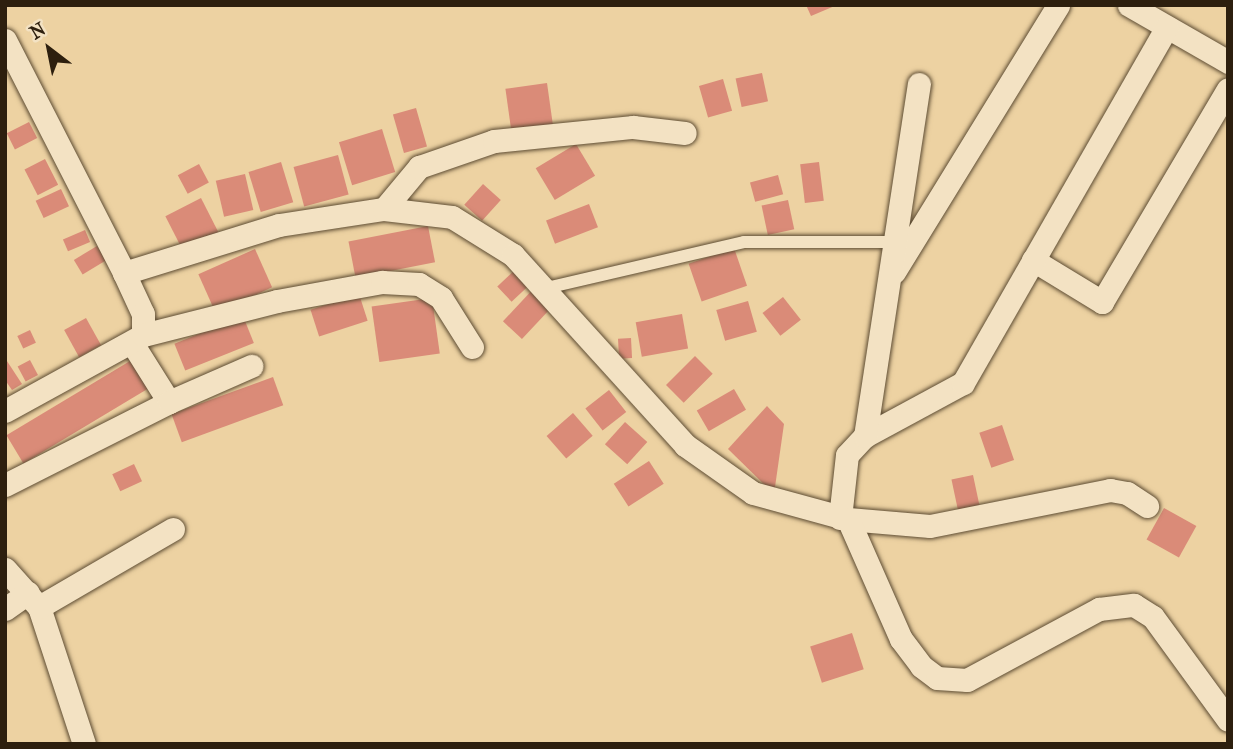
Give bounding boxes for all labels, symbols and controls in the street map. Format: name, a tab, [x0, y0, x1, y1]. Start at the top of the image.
north arrow	[14, 14, 84, 84]
text: N	[26, 18, 50, 44]

